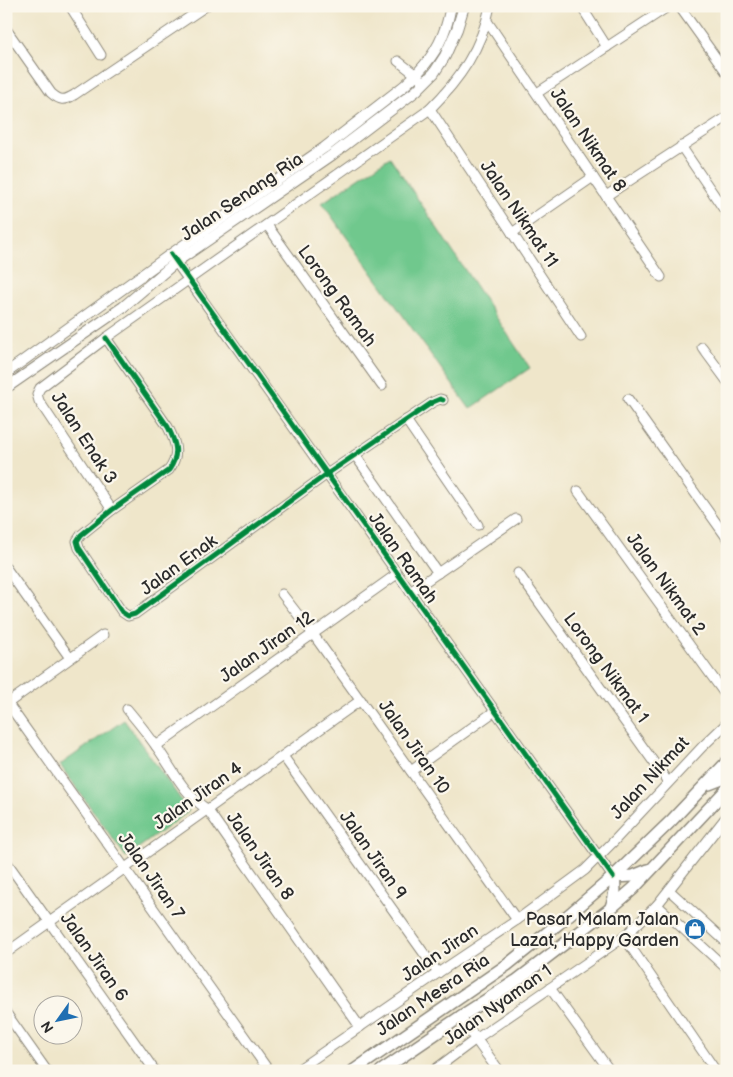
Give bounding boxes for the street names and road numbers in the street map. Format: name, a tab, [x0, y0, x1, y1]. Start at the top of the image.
street label: Jalan Nikmat 8	[546, 84, 630, 196]
street label: Jalan Senang Ria	[177, 148, 307, 246]
street label: Jalan Nikmat 11	[476, 157, 562, 271]
street label: Lorong Ramah	[293, 241, 381, 351]
street label: Jalan Enak 3	[47, 388, 121, 488]
street label: Jalan Ramah	[364, 508, 442, 608]
street label: Jalan Nikmat 2	[622, 529, 710, 639]
street label: Jalan Enak	[137, 530, 221, 600]
street label: Jalan Jiran 12	[216, 607, 318, 687]
street label: Lorong Nikmat 1	[559, 609, 653, 727]
street label: Jalan Jiran 10	[374, 696, 454, 798]
street label: Jalan Nikmat	[606, 732, 694, 824]
street label: Jalan Jiran 4	[150, 758, 246, 834]
street label: Jalan Jiran 9	[335, 807, 411, 903]
street label: Jalan Jiran 8	[222, 808, 298, 904]
street label: Jalan Jiran 7	[113, 829, 189, 924]
street label: Jalan Jiran 6	[56, 909, 132, 1005]
street label: Jalan Jiran	[398, 920, 482, 986]
street label: Jalan Mesra Ria	[372, 949, 494, 1041]
street label: Jalan Nyaman 1	[440, 960, 556, 1050]

